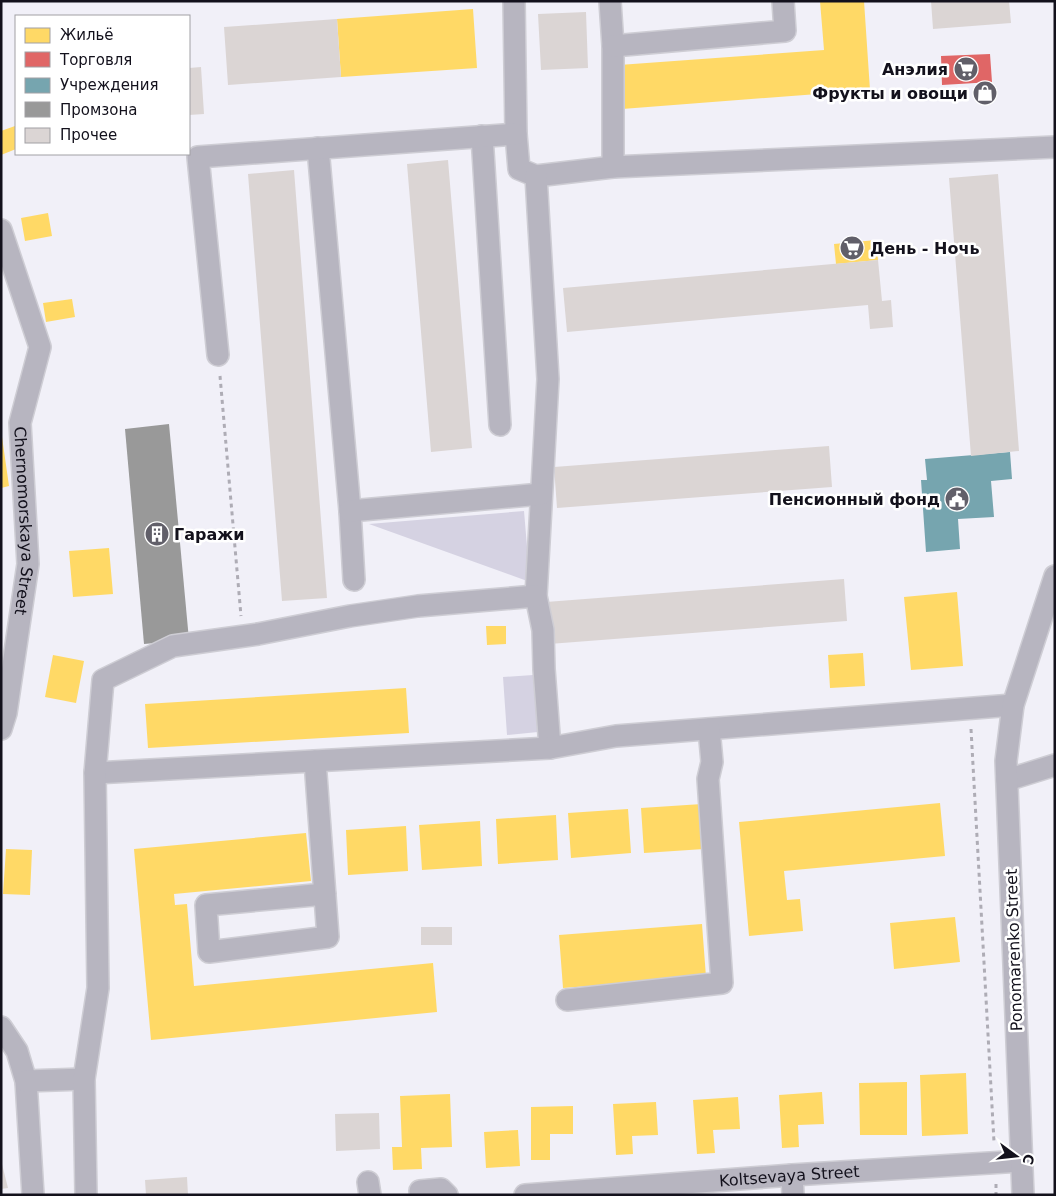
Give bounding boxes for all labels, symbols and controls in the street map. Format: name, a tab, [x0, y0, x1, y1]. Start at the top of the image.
legend	[15, 15, 190, 155]
text: Жильё	[60, 26, 114, 44]
text: Торговля	[59, 51, 132, 69]
supermarket icon: Анэлия	[953, 56, 979, 82]
place label: Анэлия	[882, 60, 948, 79]
text: Учреждения	[60, 76, 158, 94]
shop icon: Фрукты и овощи	[972, 80, 998, 106]
place label: Фрукты и овощи	[812, 84, 968, 103]
text: Промзона	[60, 101, 137, 119]
text: Прочее	[60, 126, 117, 144]
supermarket icon: День - Ночь	[839, 235, 865, 261]
place label: День - Ночь	[870, 239, 980, 258]
street label: Chernomorskaya Street	[11, 426, 38, 616]
public building icon: Пенсионный фонд	[944, 486, 970, 512]
place label: Пенсионный фонд	[769, 490, 940, 509]
building icon: Гаражи	[144, 521, 170, 547]
place label: Гаражи	[174, 525, 244, 544]
street label: Ponomarenko Street	[1002, 868, 1026, 1032]
north arrow	[991, 1131, 1041, 1181]
text: С	[1019, 1152, 1038, 1166]
street label: Koltsevaya Street	[718, 1161, 860, 1190]

